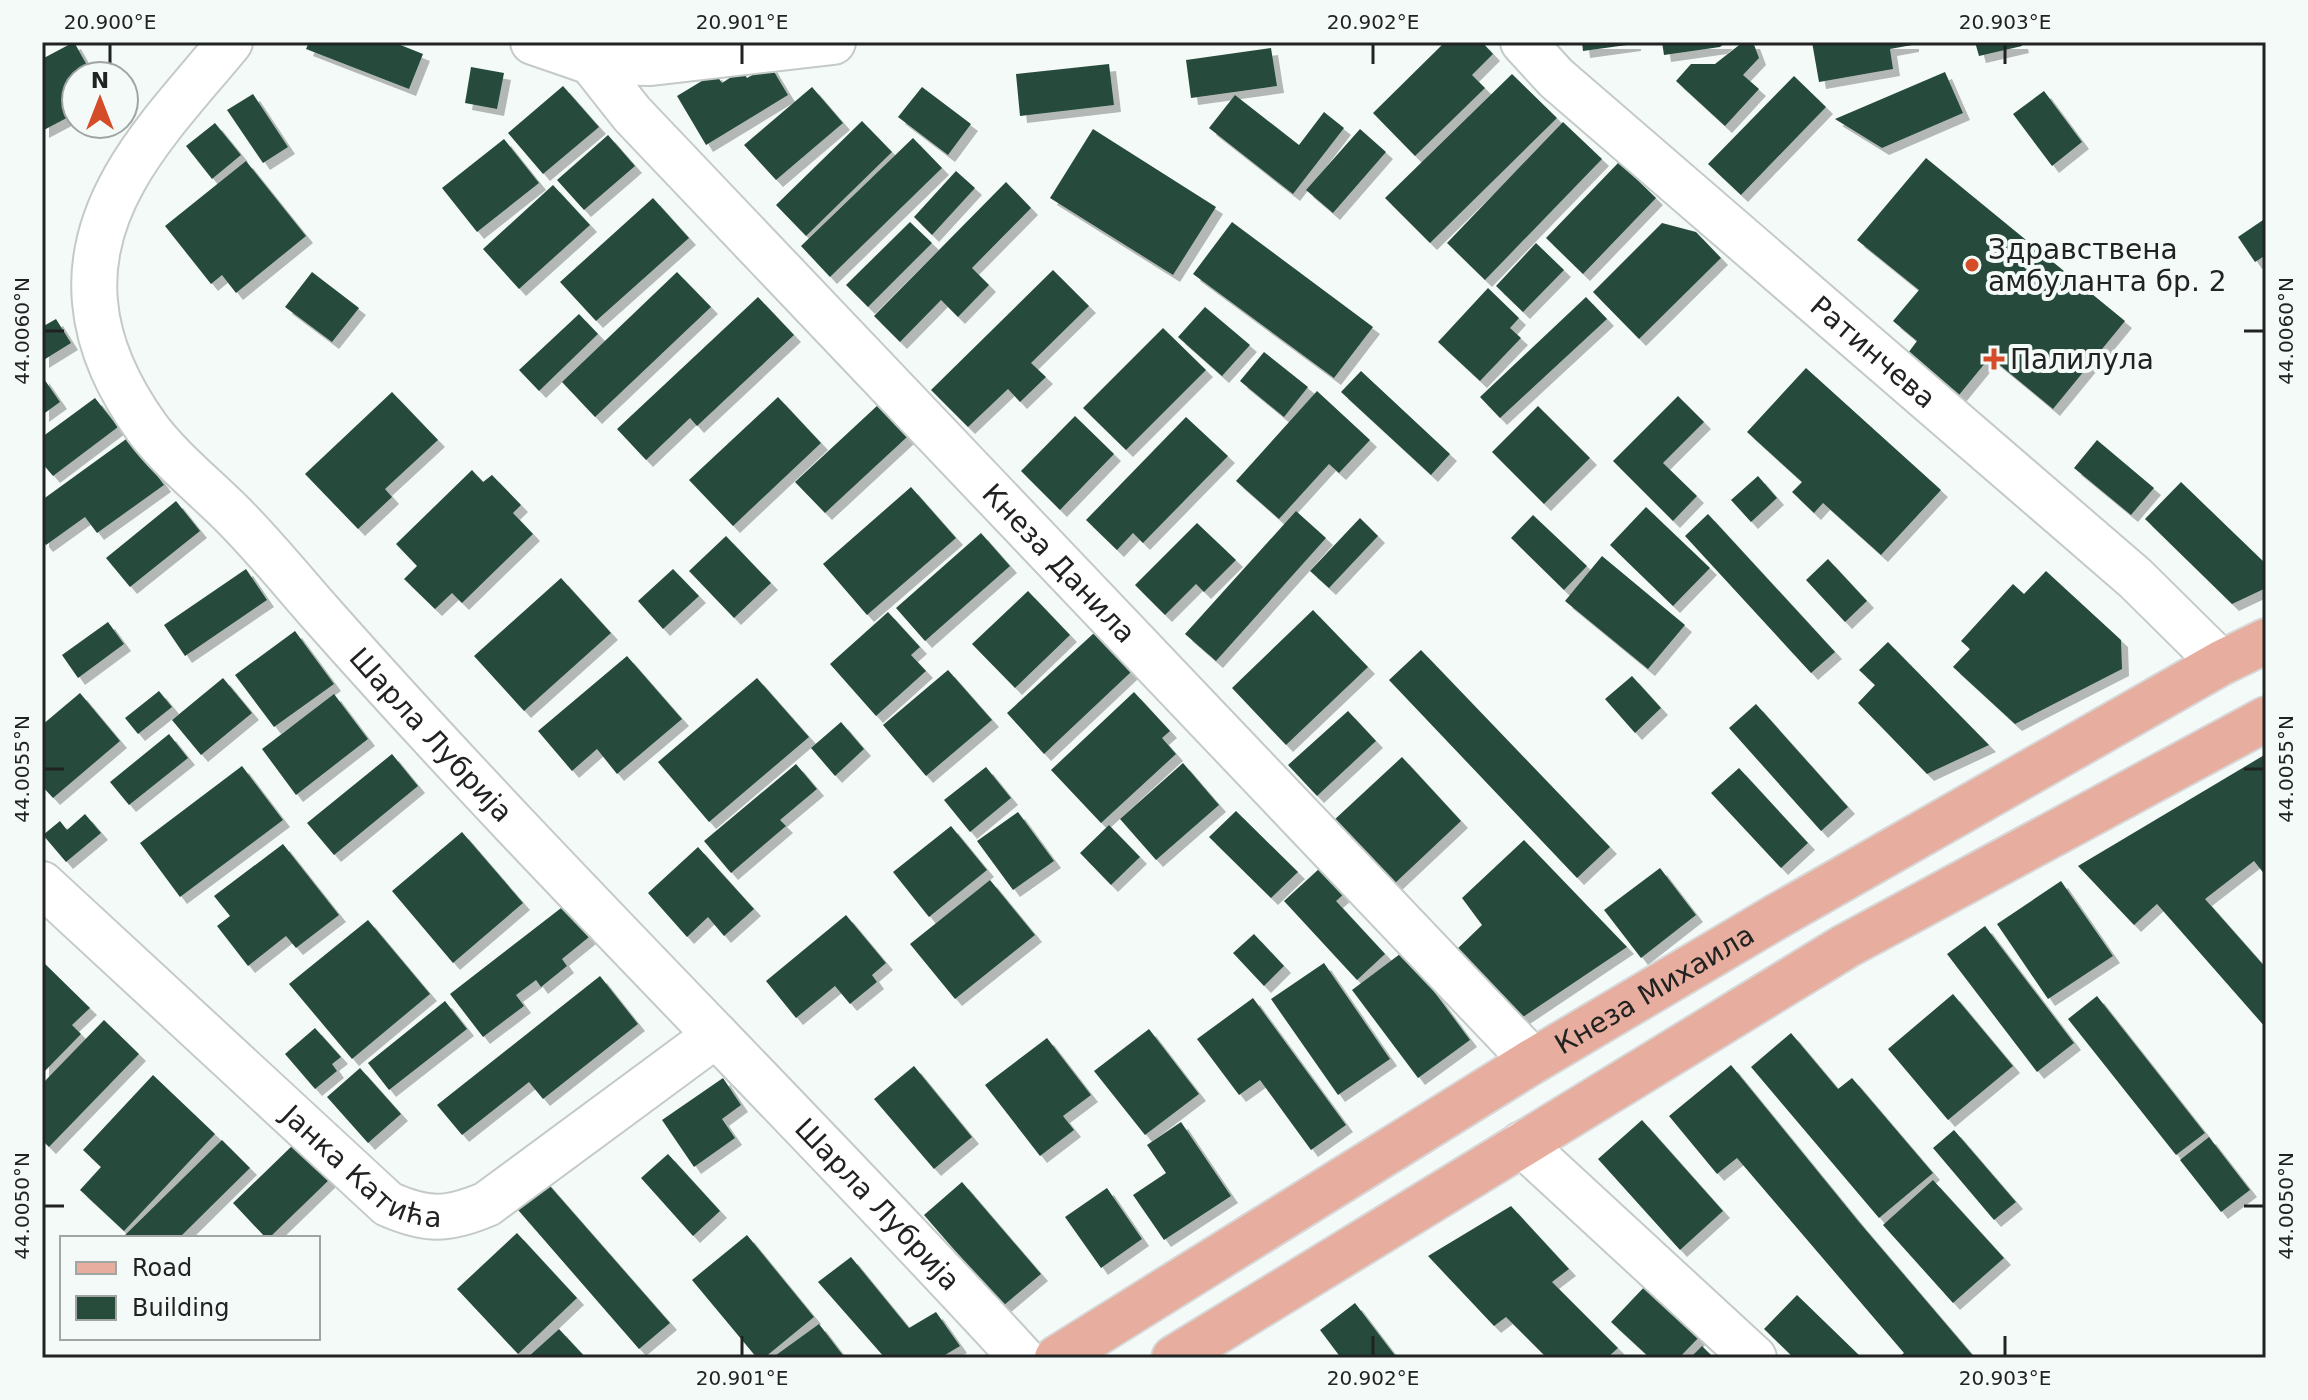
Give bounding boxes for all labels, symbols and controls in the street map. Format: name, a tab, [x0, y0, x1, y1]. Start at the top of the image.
text: 20.900°E	[64, 10, 156, 34]
text: 20.901°E	[696, 10, 788, 34]
text: 20.902°E	[1327, 10, 1419, 34]
text: 20.903°E	[1959, 10, 2051, 34]
north arrow	[60, 60, 140, 140]
text: N	[91, 68, 109, 93]
place label: Здравствена амбуланта бр. 2	[1988, 233, 2227, 298]
marker: Здравствена амбуланта бр. 2	[1963, 256, 1981, 274]
text: 44.0060°N	[10, 277, 34, 385]
text: 44.0060°N	[2274, 277, 2298, 385]
street label: Ратинчева	[1804, 289, 1942, 415]
place label: Палилула	[2010, 343, 2154, 376]
marker: Палилула	[1985, 350, 2003, 368]
street label: Кнеза Данила	[976, 477, 1142, 650]
street label: Шарла Лубрија	[343, 641, 519, 829]
text: 44.0055°N	[10, 715, 34, 823]
text: 44.0055°N	[2274, 715, 2298, 823]
street label: Кнеза Михаила	[1549, 918, 1760, 1061]
street label: Јанка Катића	[274, 1097, 442, 1234]
street label: Шарла Лубрија	[788, 1112, 967, 1297]
text: 44.0050°N	[10, 1152, 34, 1260]
text: 44.0050°N	[2274, 1152, 2298, 1260]
legend	[60, 1236, 320, 1340]
text: Road	[132, 1254, 192, 1282]
text: Building	[132, 1294, 229, 1322]
text: 20.901°E	[696, 1366, 788, 1390]
text: 20.902°E	[1327, 1366, 1419, 1390]
text: 20.903°E	[1959, 1366, 2051, 1390]

